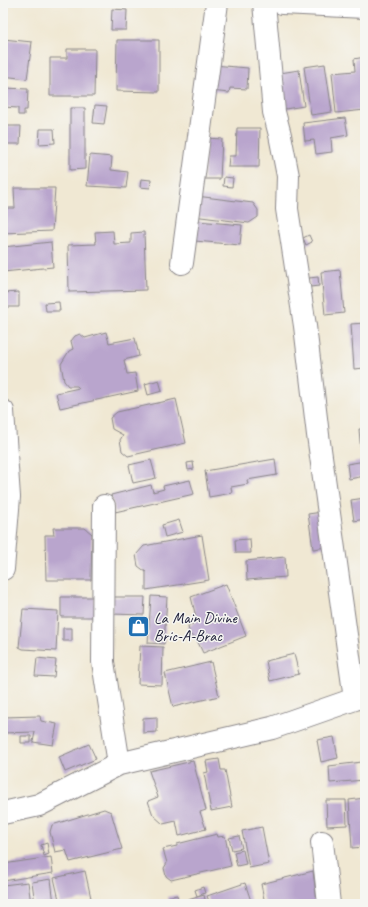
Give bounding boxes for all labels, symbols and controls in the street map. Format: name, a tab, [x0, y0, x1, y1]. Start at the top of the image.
place label: La Main Divine Bric-A-Brac	[154, 608, 238, 646]
shop icon: La Main Divine Bric-A-Brac	[126, 613, 152, 639]

